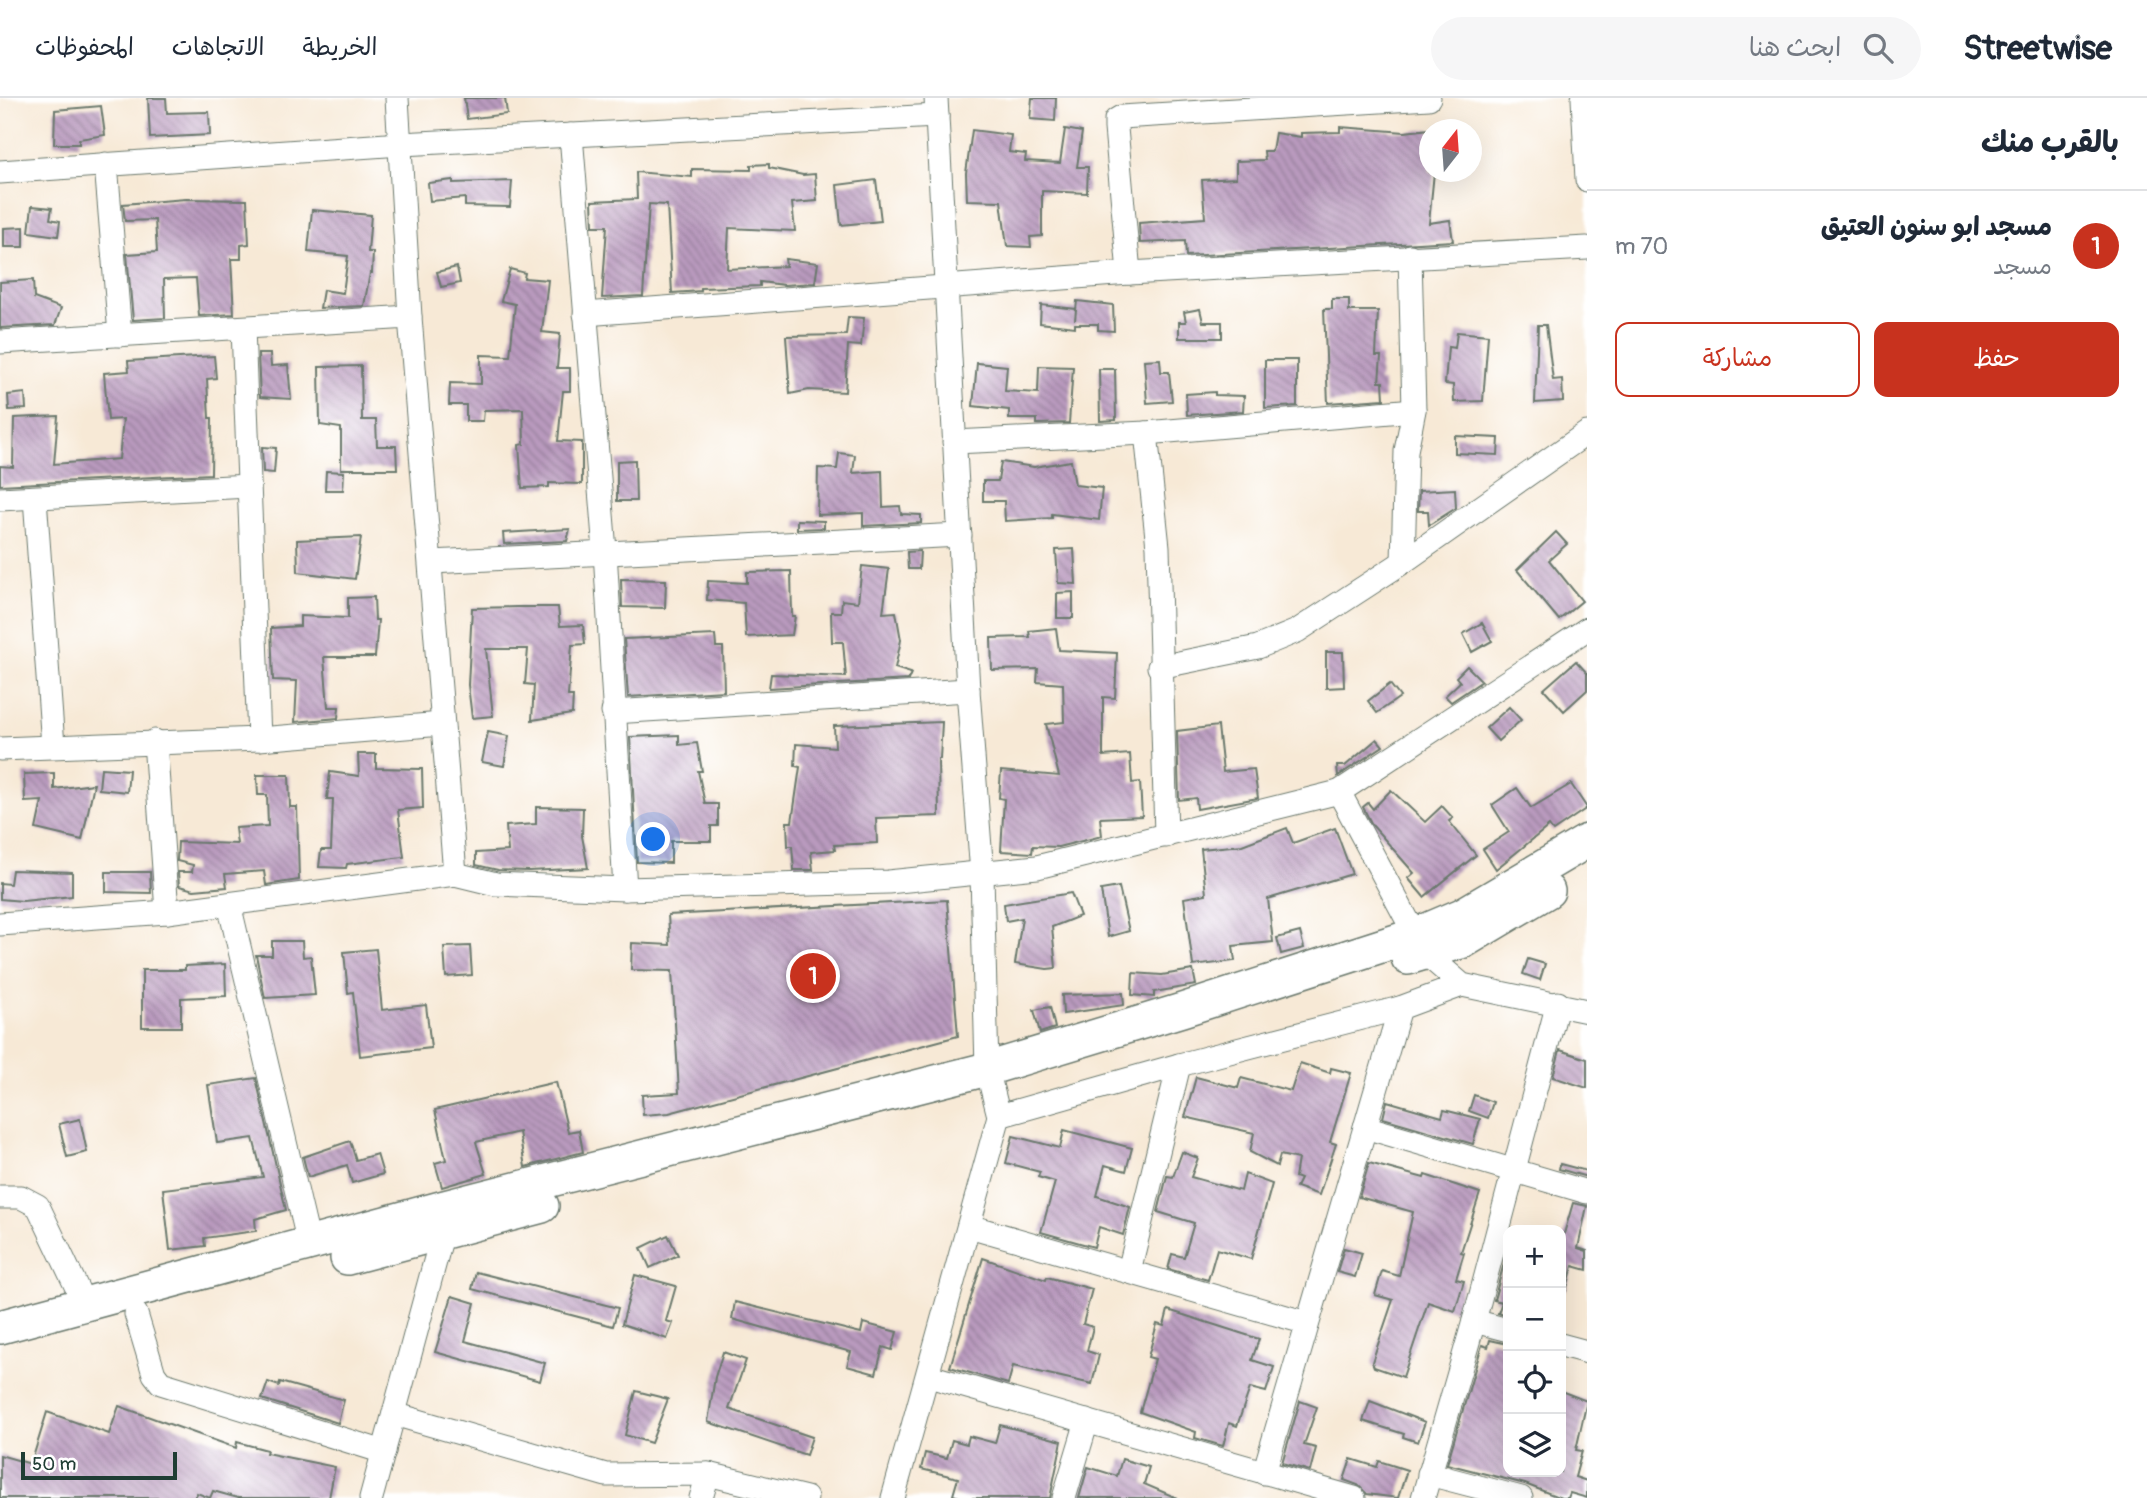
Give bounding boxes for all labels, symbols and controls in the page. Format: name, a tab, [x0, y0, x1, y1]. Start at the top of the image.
search box	[1431, 17, 1921, 80]
text: Streetwise	[1963, 28, 2112, 69]
icon: search	[1859, 29, 1897, 67]
text: ابحث هنا	[1749, 32, 1841, 64]
text: المحفوظات	[35, 33, 134, 62]
text: الاتجاهات	[172, 33, 265, 62]
text: الخريطة	[303, 33, 377, 62]
north arrow	[1419, 119, 1482, 182]
text: بالقرب منك	[1981, 124, 2119, 161]
text: مسجد ابو سنون العتيق	[1821, 211, 2052, 243]
text: 70 m	[1615, 232, 1668, 261]
text: 1	[2092, 232, 2101, 261]
text: مسجد	[1993, 252, 2052, 281]
button: مشاركة	[1615, 322, 1860, 397]
button: حفظ	[1874, 322, 2119, 397]
your location	[636, 822, 670, 856]
pin: 1	[790, 950, 836, 1002]
map controls	[1503, 1225, 1566, 1477]
button: +	[1503, 1225, 1566, 1288]
button: −	[1503, 1288, 1566, 1351]
button: locate	[1503, 1351, 1566, 1414]
button: layers	[1503, 1414, 1566, 1477]
scale bar	[21, 1449, 177, 1481]
text: 50 m	[32, 1452, 76, 1476]

